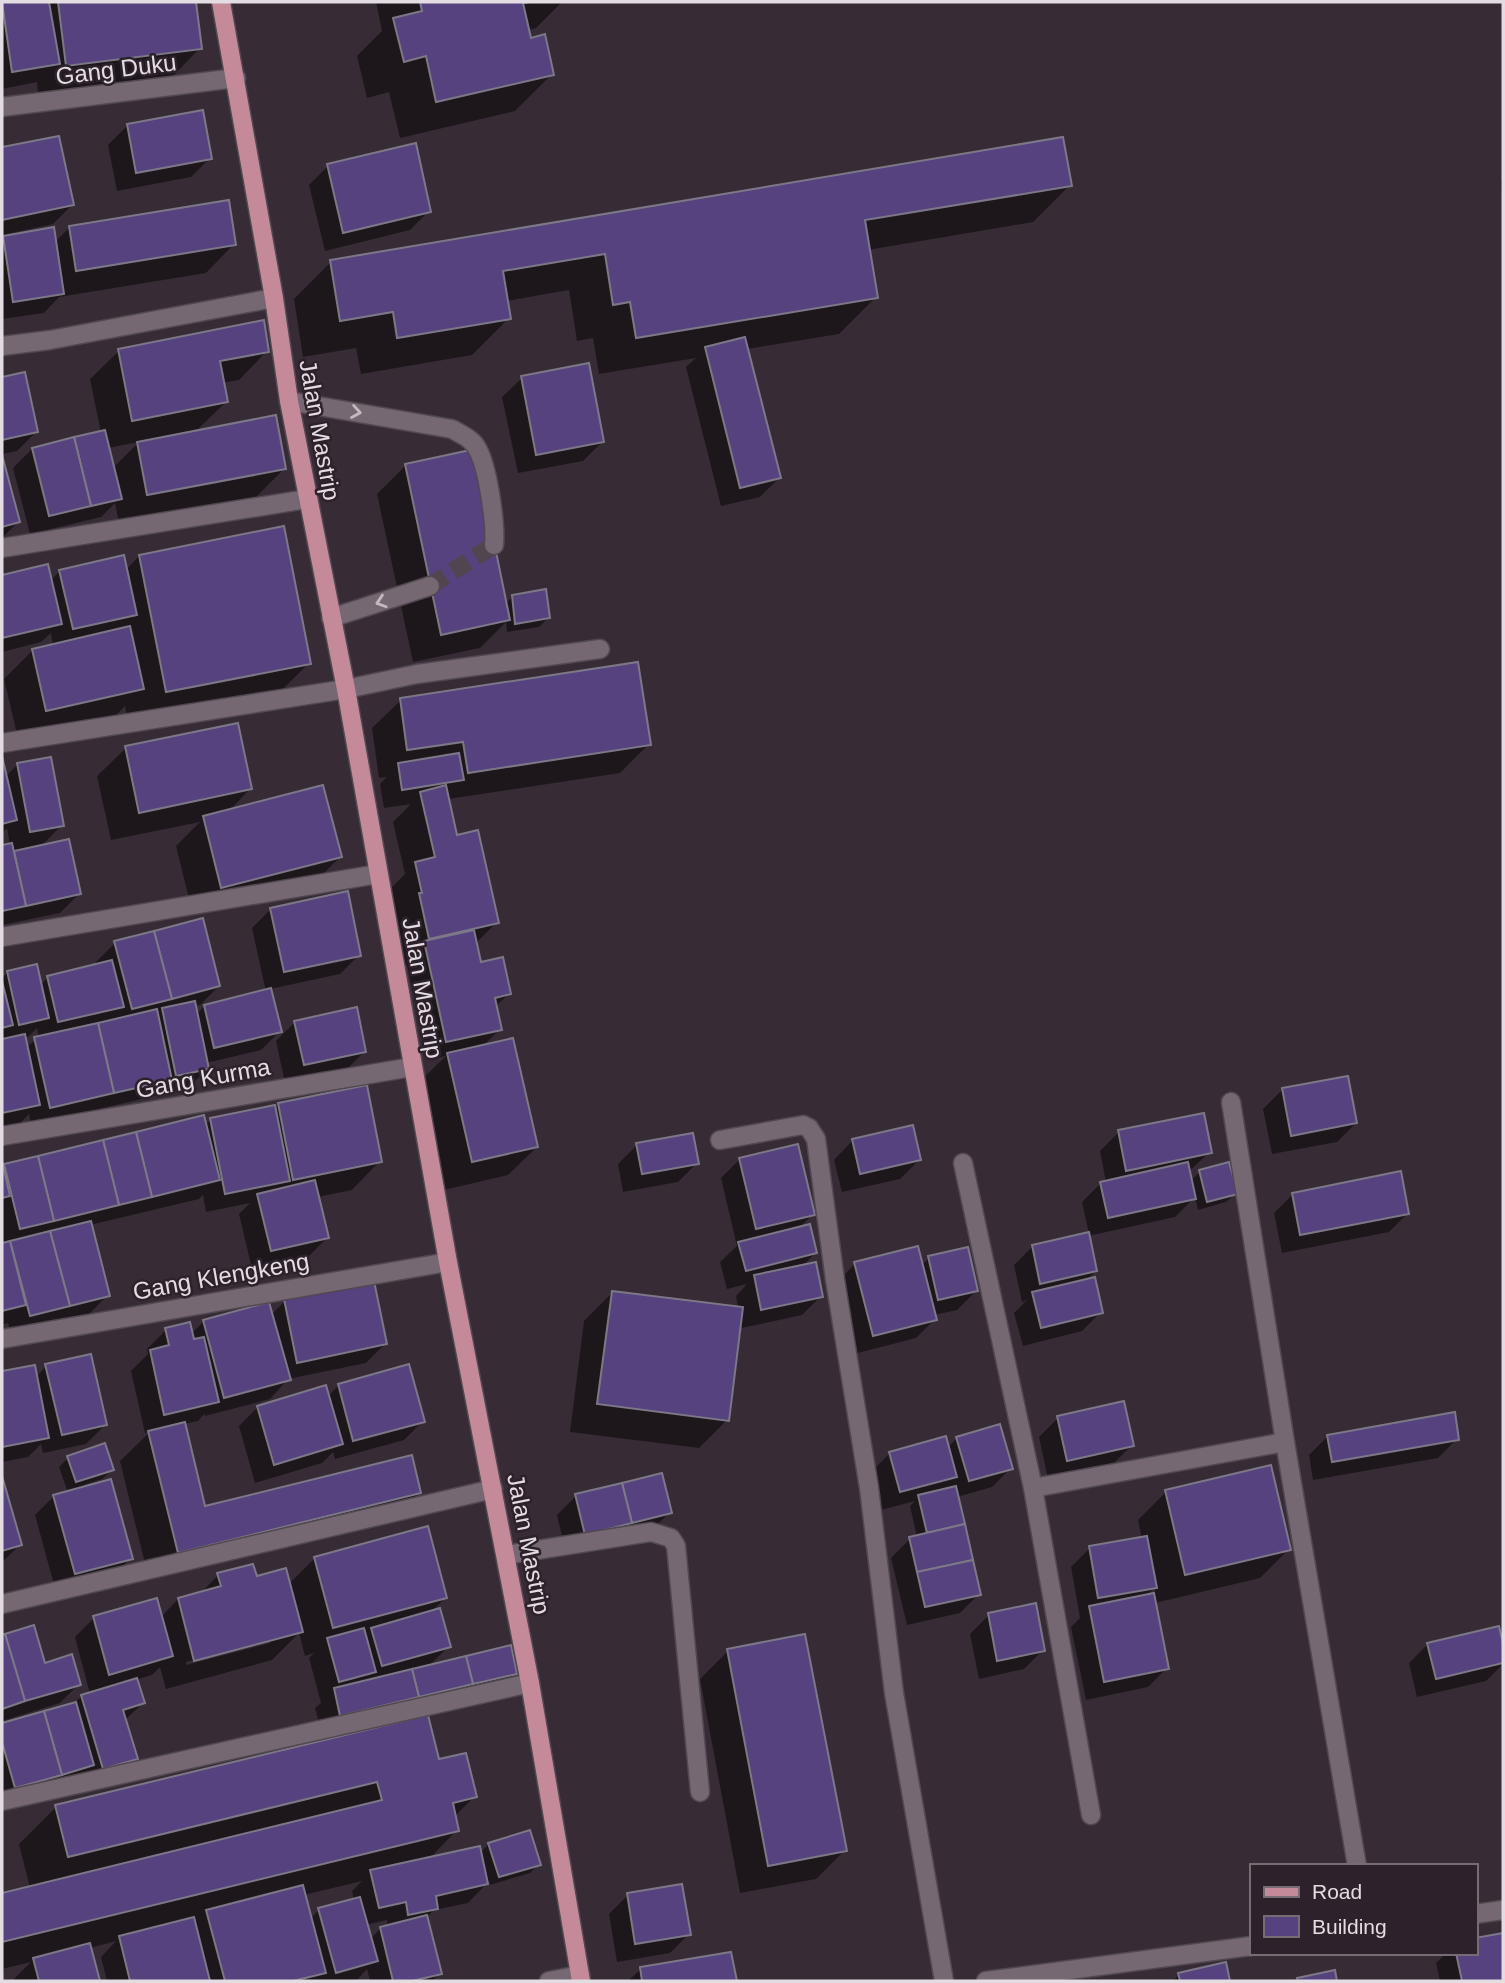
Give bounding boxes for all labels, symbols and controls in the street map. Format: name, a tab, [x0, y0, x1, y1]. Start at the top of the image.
street label: Gang Duku	[54, 48, 178, 90]
street label: Jalan Mastrip	[294, 357, 346, 503]
one-way arrow	[350, 404, 362, 419]
one-way arrow	[375, 594, 388, 608]
street label: Jalan Mastrip	[397, 915, 449, 1061]
street label: Gang Kurma	[134, 1053, 273, 1103]
street label: Gang Klengkeng	[131, 1247, 311, 1305]
street label: Jalan Mastrip	[502, 1471, 556, 1617]
legend	[1250, 1864, 1477, 1955]
text: Road	[1312, 1880, 1362, 1903]
text: Building	[1312, 1915, 1387, 1938]

